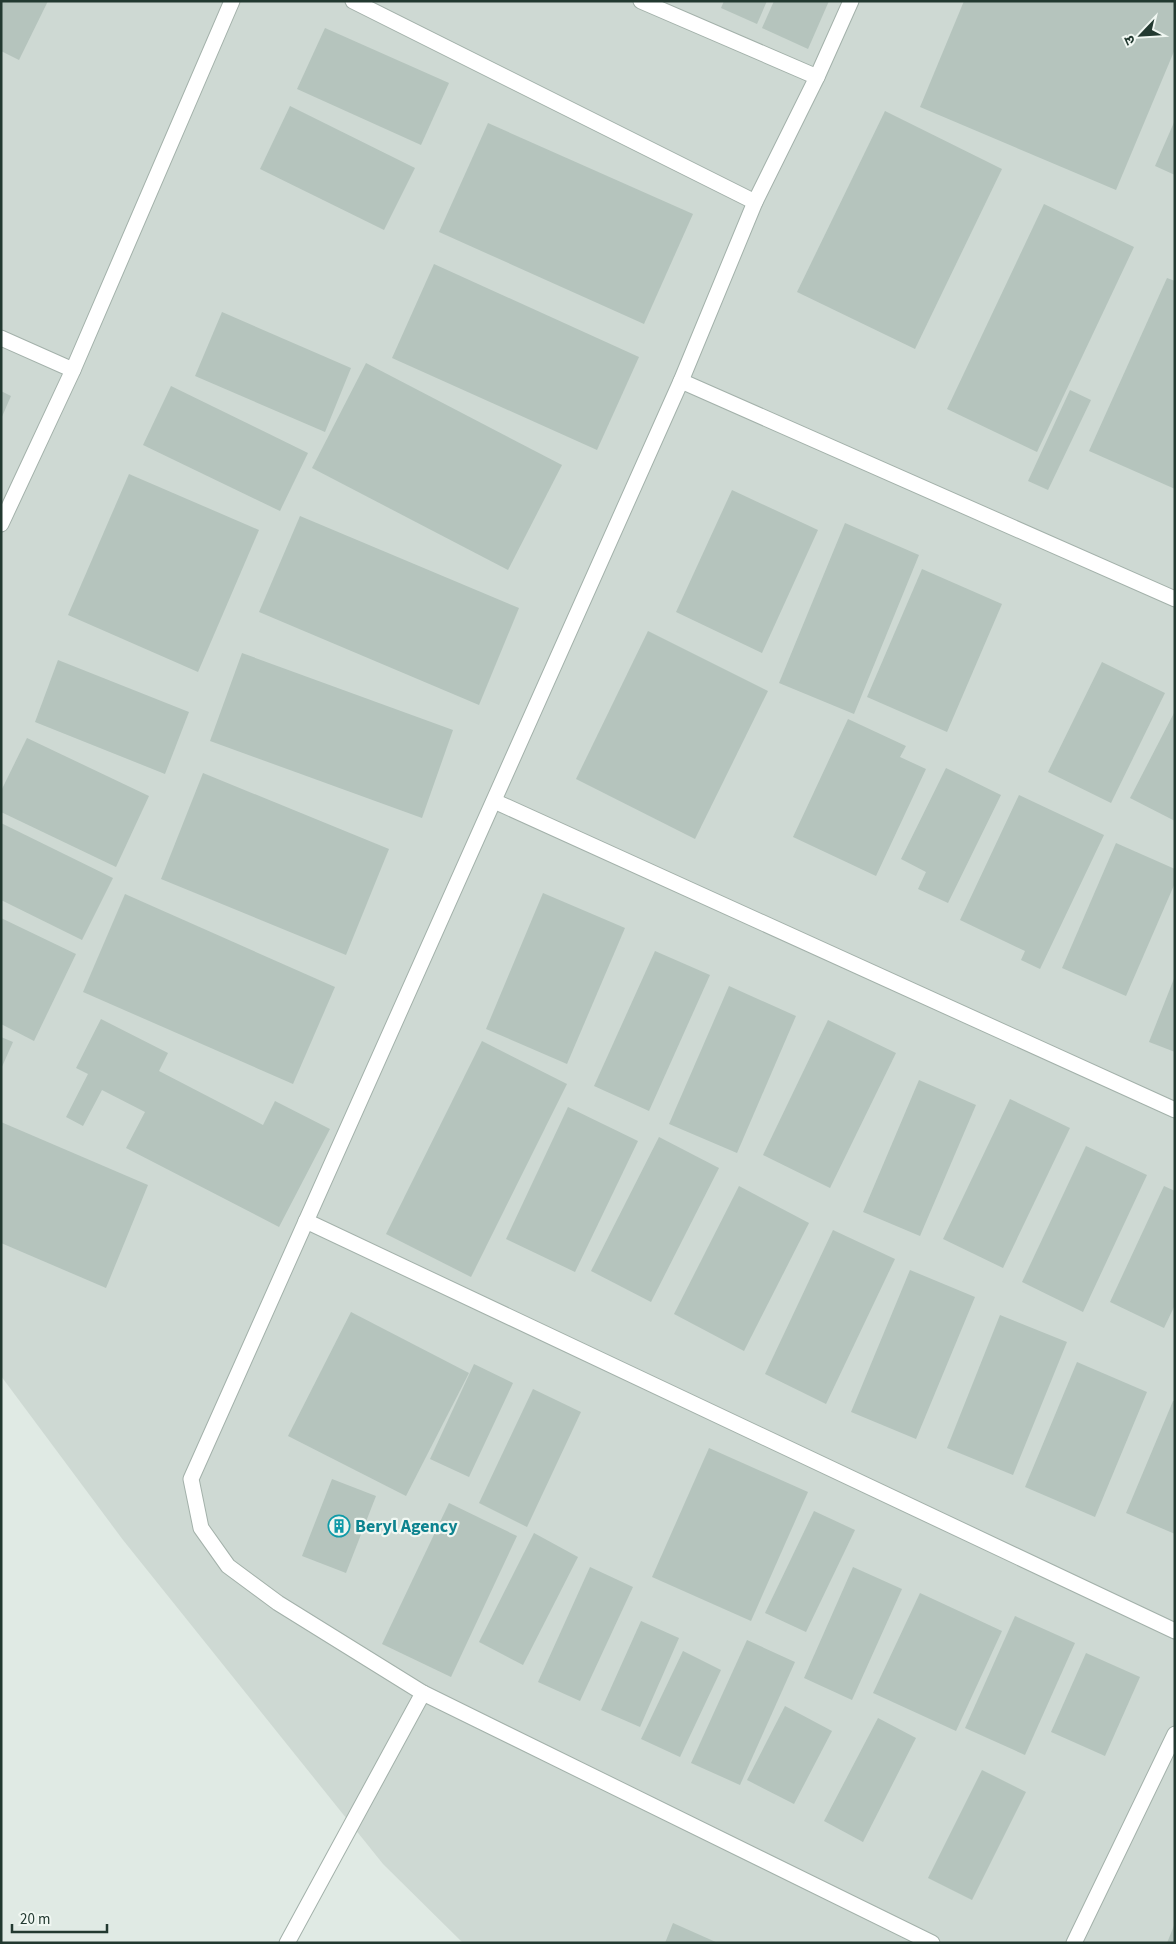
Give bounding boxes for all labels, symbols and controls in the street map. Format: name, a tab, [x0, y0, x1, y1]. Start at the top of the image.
north arrow	[1116, 10, 1166, 60]
text: उ	[1119, 31, 1141, 48]
building icon: Beryl Agency	[327, 1514, 351, 1538]
place label: Beryl Agency	[355, 1514, 458, 1539]
scale bar	[12, 1902, 108, 1934]
text: 20 m	[20, 1909, 50, 1930]

